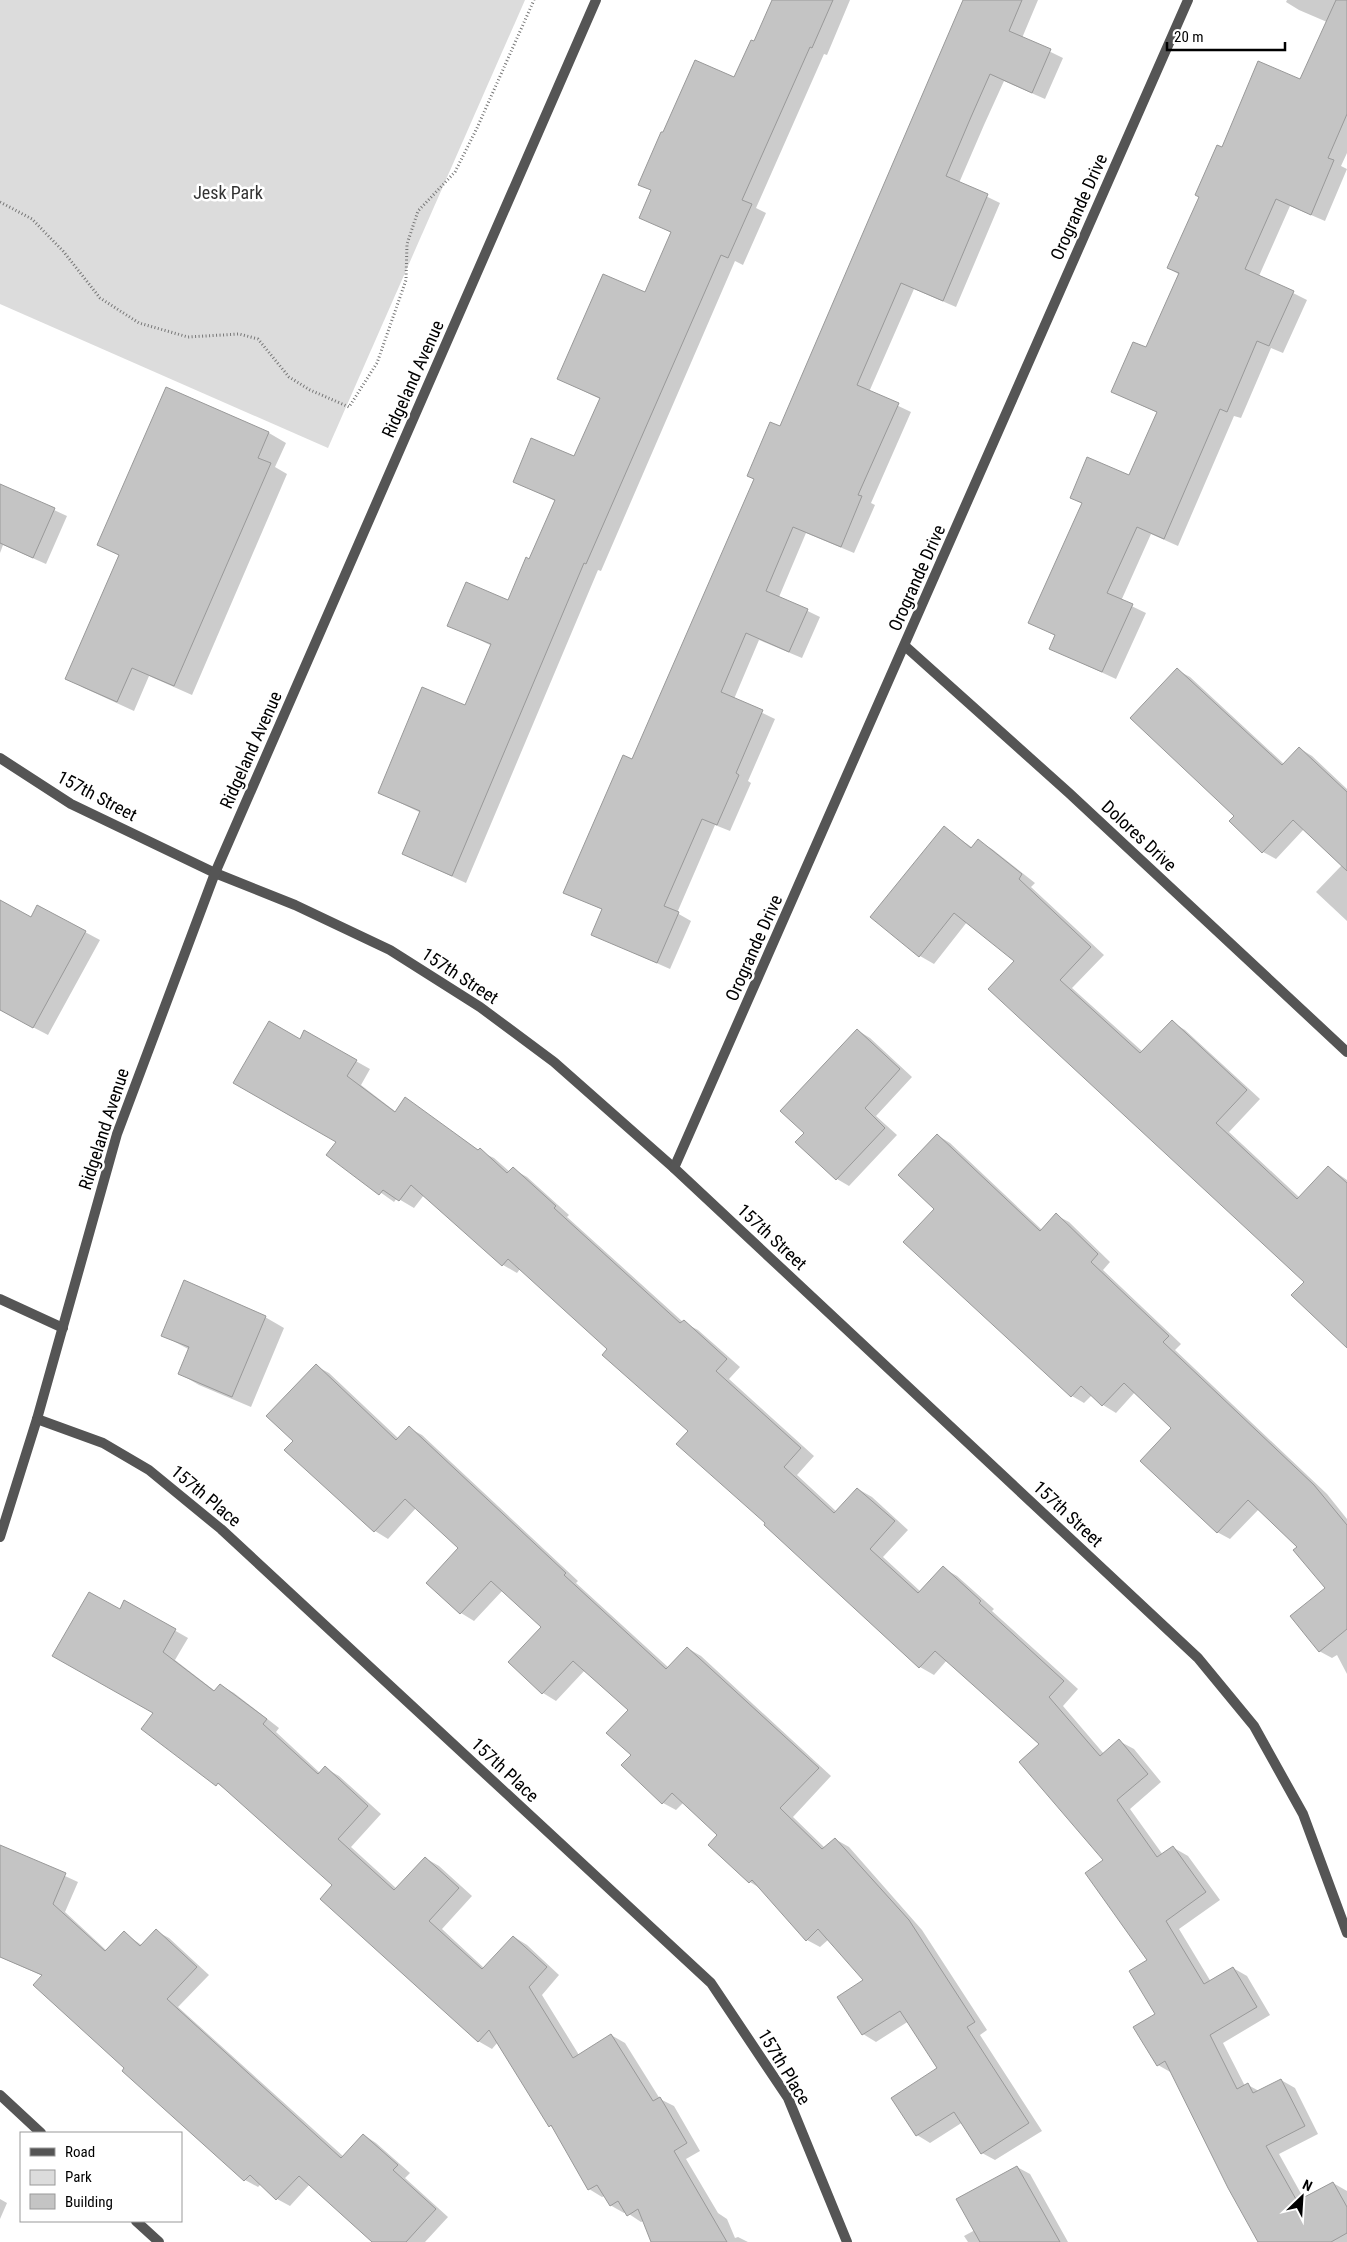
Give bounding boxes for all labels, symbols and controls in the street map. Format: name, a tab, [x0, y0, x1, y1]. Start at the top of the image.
scale bar	[1167, 20, 1284, 52]
text: 20 m	[1174, 28, 1204, 46]
street label: Orogrande Drive	[1046, 150, 1111, 263]
park label: Jesk Park	[193, 182, 263, 203]
street label: Ridgeland Avenue	[377, 317, 448, 441]
street label: Orogrande Drive	[884, 521, 949, 634]
street label: Ridgeland Avenue	[215, 688, 286, 812]
street label: 157th Street	[54, 766, 141, 825]
street label: Dolores Drive	[1098, 796, 1181, 876]
street label: Orogrande Drive	[721, 891, 786, 1004]
street label: 157th Street	[418, 943, 502, 1008]
street label: Ridgeland Avenue	[74, 1066, 133, 1192]
street label: 157th Street	[733, 1199, 811, 1274]
street label: 157th Place	[167, 1460, 245, 1531]
street label: 157th Street	[1029, 1476, 1107, 1551]
street label: 157th Place	[467, 1733, 543, 1806]
street label: 157th Place	[754, 2025, 815, 2108]
legend	[20, 2132, 182, 2222]
text: Road	[65, 2143, 95, 2161]
text: Park	[65, 2168, 92, 2186]
north arrow	[1277, 2172, 1327, 2222]
text: N	[1300, 2176, 1315, 2194]
text: Building	[65, 2193, 113, 2211]

